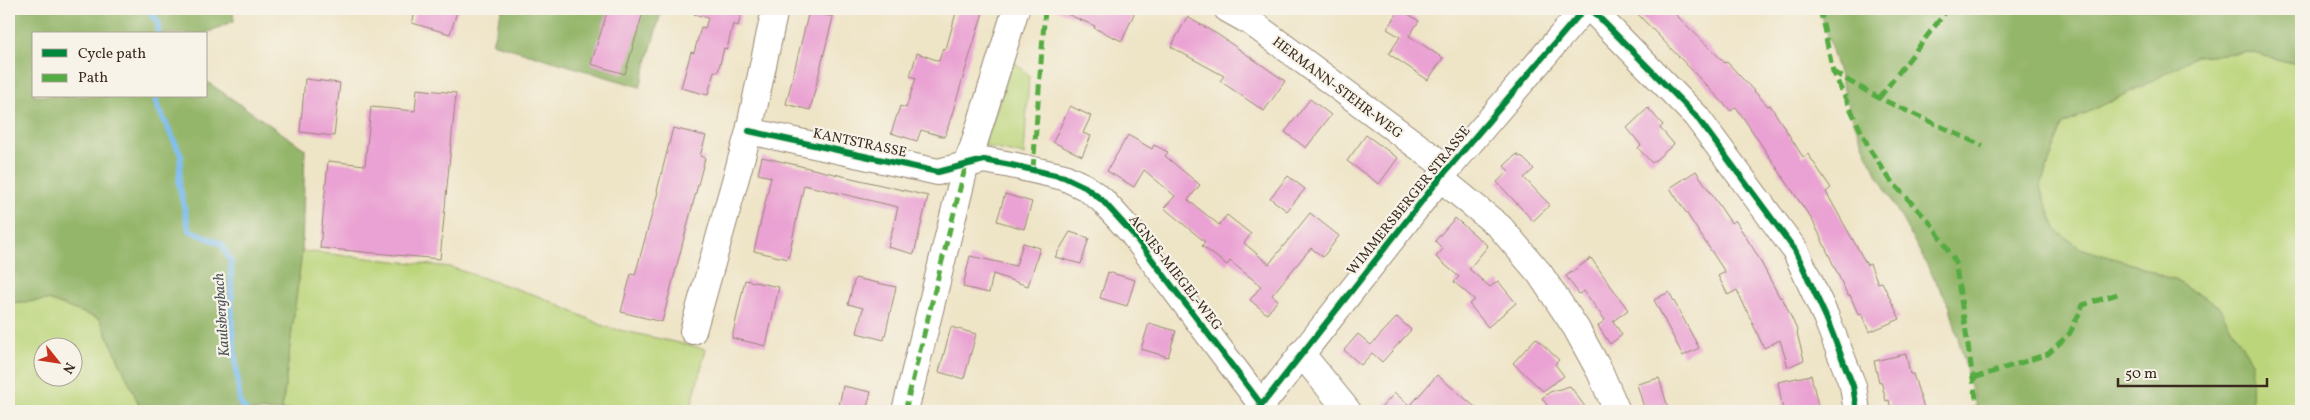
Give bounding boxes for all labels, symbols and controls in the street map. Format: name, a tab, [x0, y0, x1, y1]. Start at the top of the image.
legend	[32, 32, 208, 98]
street label: HERMANN-STEHR-WEG	[1268, 33, 1406, 144]
text: Cycle path	[78, 44, 146, 65]
text: Path	[78, 68, 108, 89]
street label: WIMMERSBERGER STRASSE	[1343, 122, 1475, 280]
street label: KANTSTRASSE	[811, 124, 908, 163]
street label: AGNES-MIEGEL-WEG	[1124, 211, 1226, 335]
water label: Kaulsbergbach	[209, 272, 236, 357]
north arrow	[32, 338, 82, 388]
scale bar	[2118, 355, 2266, 387]
text: N	[57, 359, 79, 377]
text: 50 m	[2125, 364, 2157, 385]

